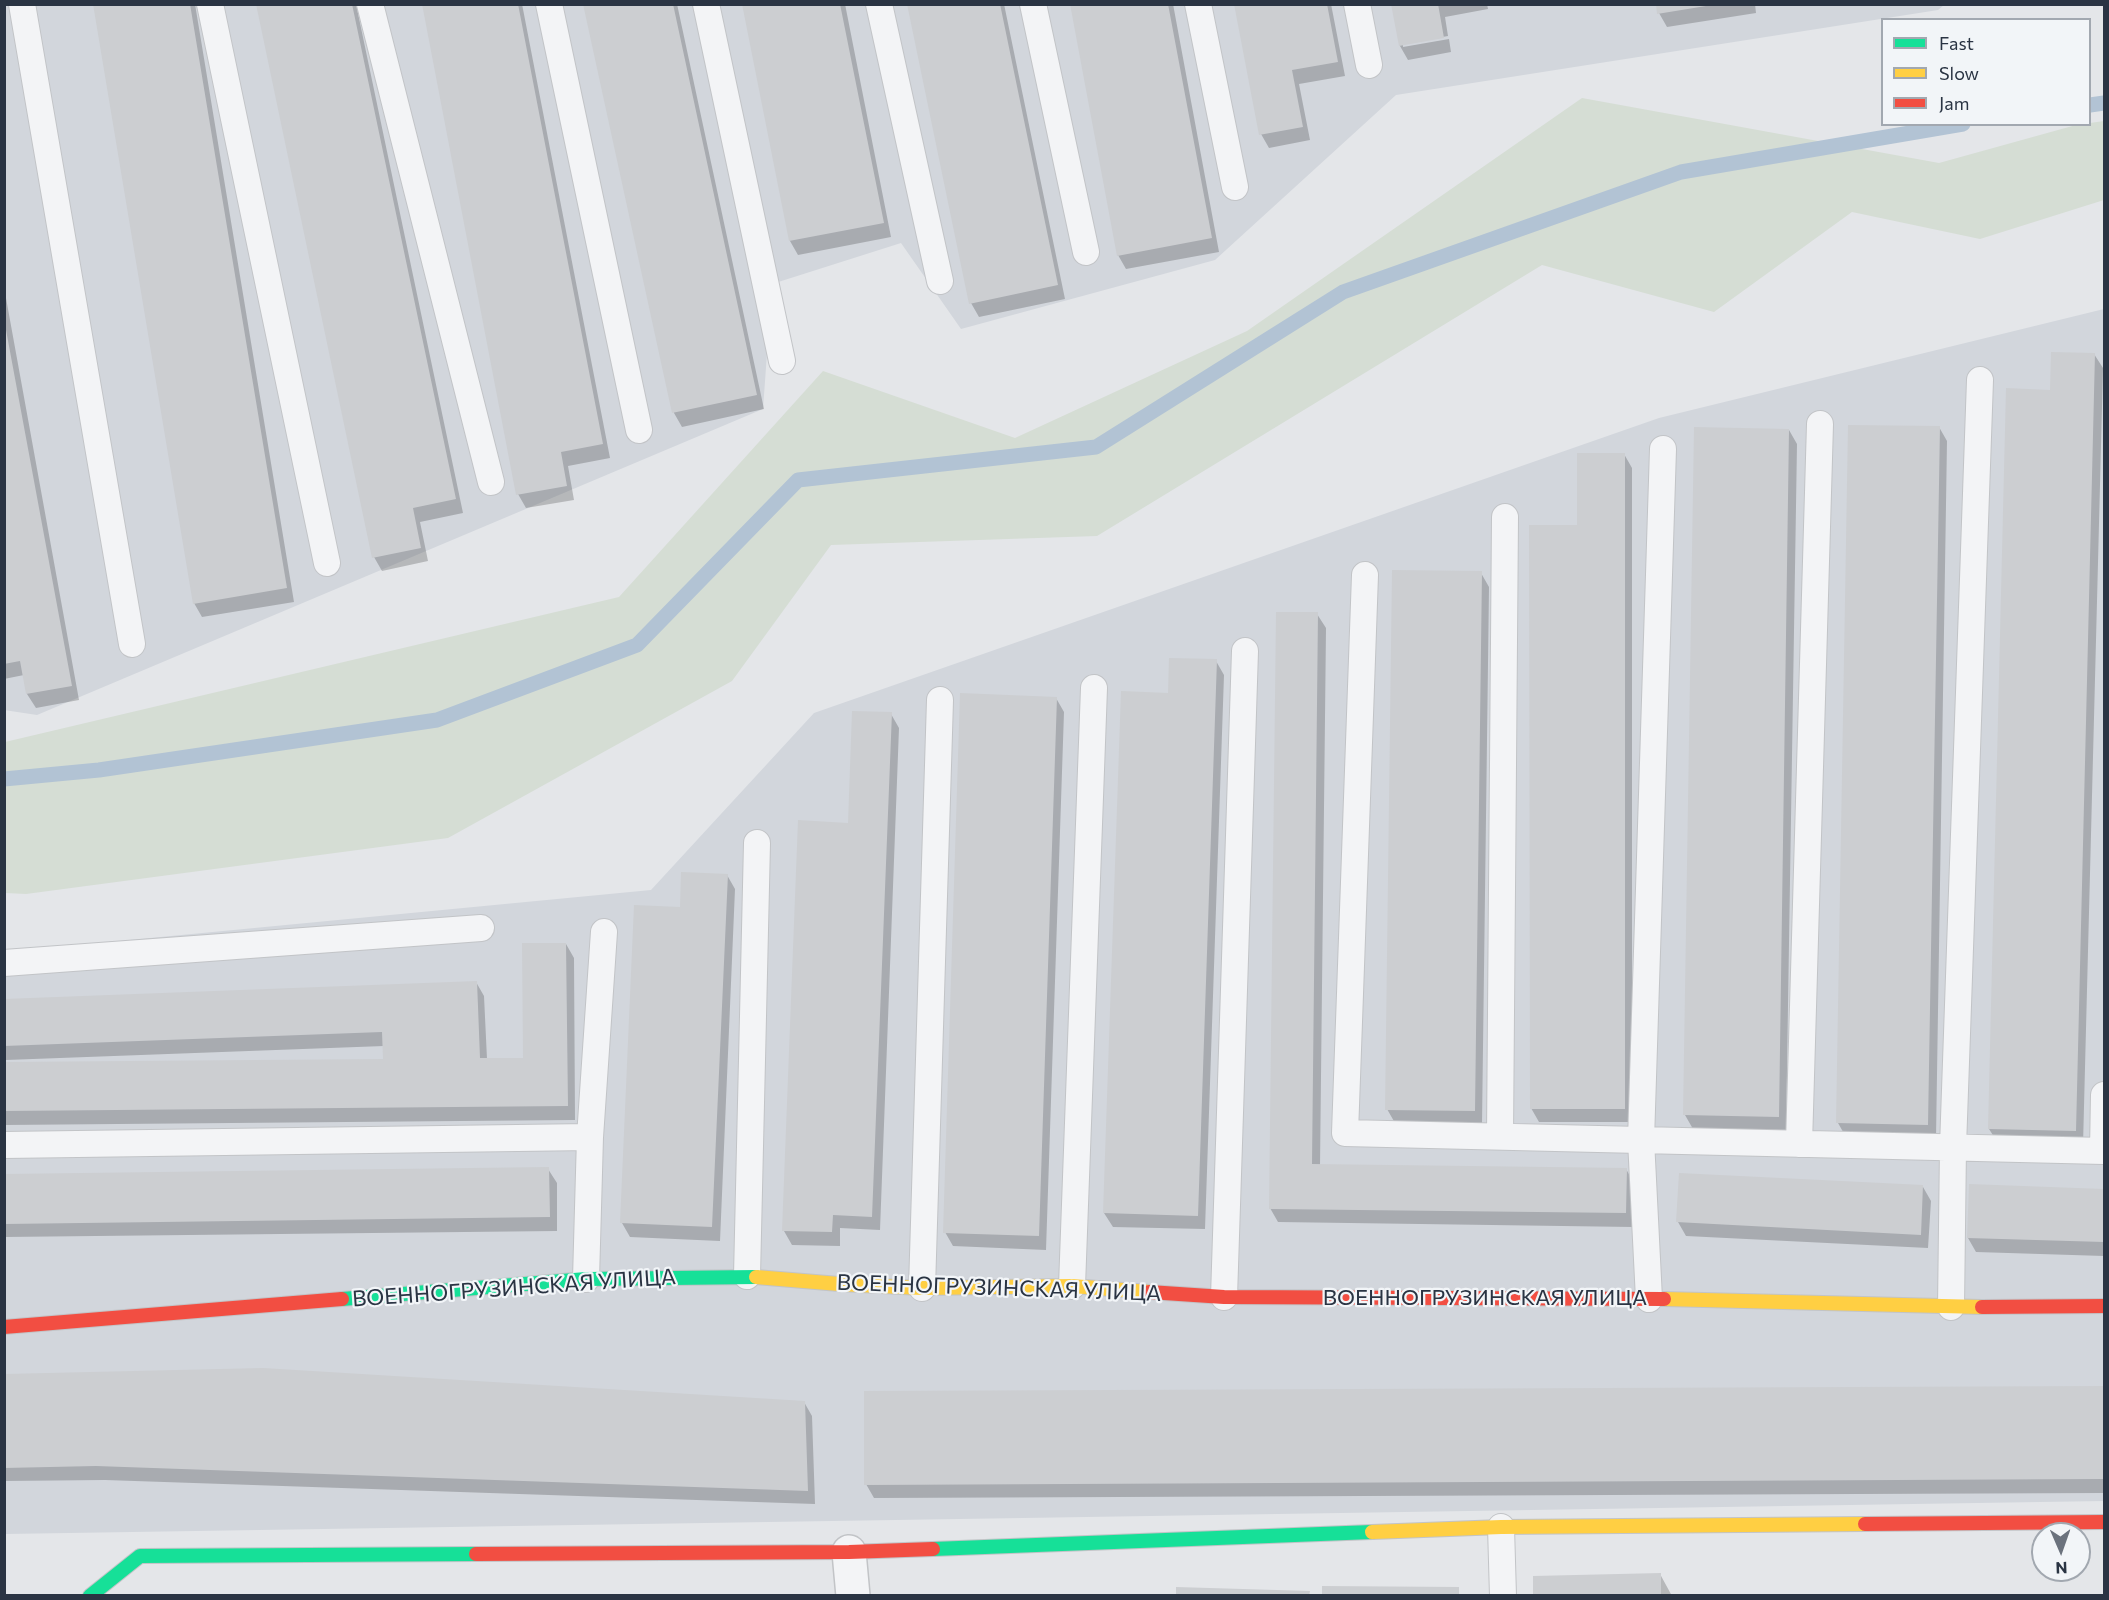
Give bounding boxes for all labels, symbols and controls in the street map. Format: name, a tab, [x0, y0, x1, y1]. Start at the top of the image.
legend	[1881, 18, 2091, 126]
text: Fast	[1939, 32, 1974, 54]
text: Slow	[1939, 62, 1979, 84]
text: Jam	[1939, 92, 1969, 114]
street label: ВОЕННОГРУЗИНСКАЯ УЛИЦА	[351, 1264, 677, 1312]
street label: ВОЕННОГРУЗИНСКАЯ УЛИЦА	[836, 1269, 1162, 1307]
street label: ВОЕННОГРУЗИНСКАЯ УЛИЦА	[1323, 1285, 1647, 1311]
north arrow	[2031, 1522, 2091, 1582]
text: N	[2055, 1559, 2068, 1578]

